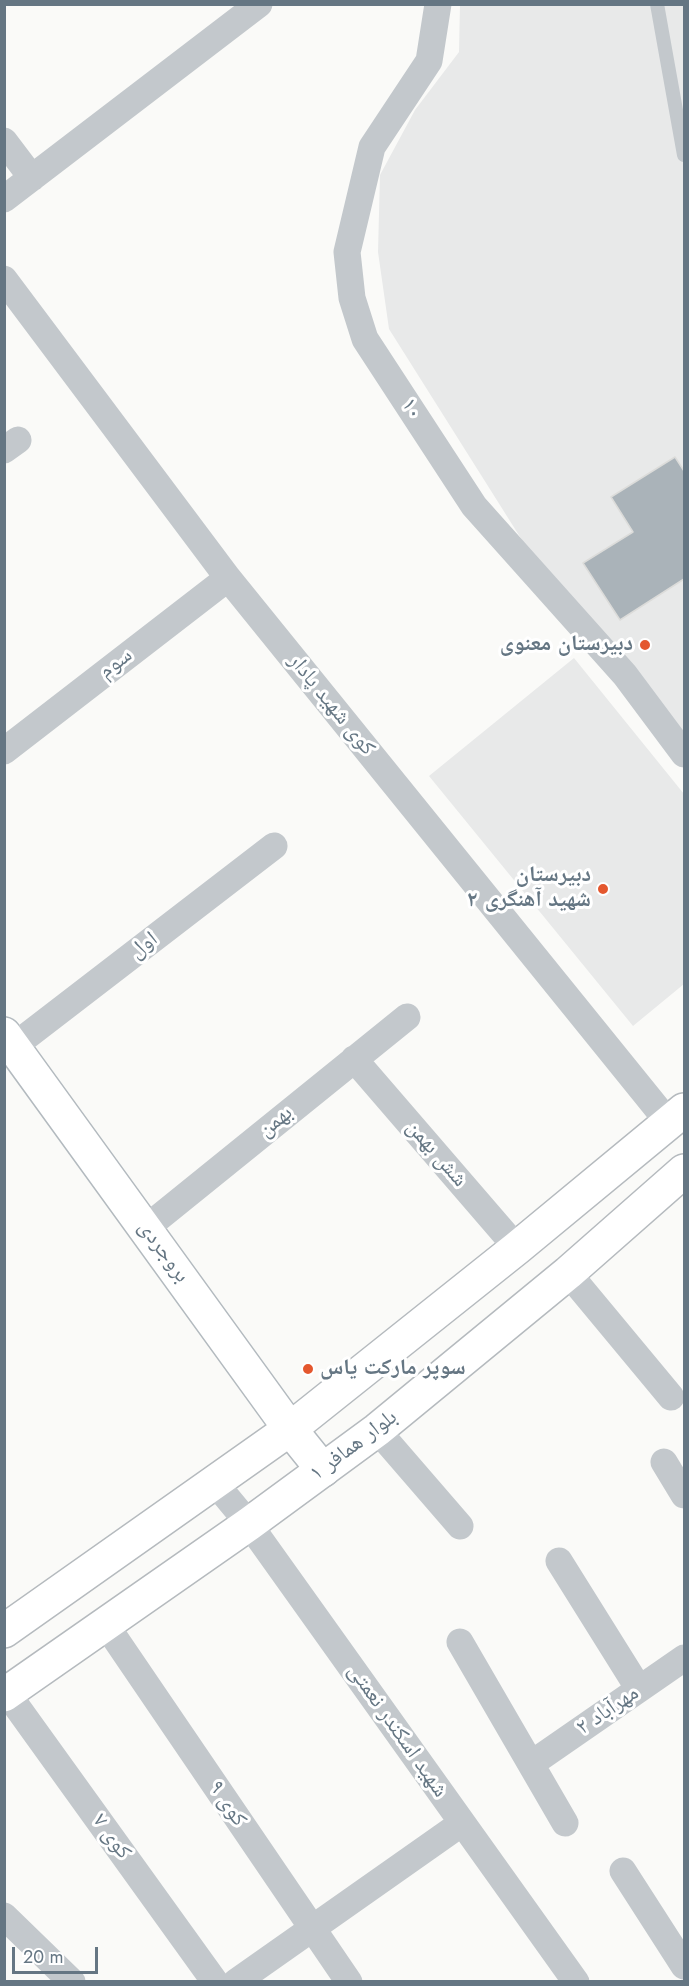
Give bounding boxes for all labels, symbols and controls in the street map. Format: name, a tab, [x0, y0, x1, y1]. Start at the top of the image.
street label: ۱۰	[395, 394, 427, 424]
place label: دبیرستان معنوی	[500, 632, 633, 658]
marker: دبیرستان معنوی	[638, 638, 652, 652]
street label: سوم	[94, 643, 138, 685]
street label: کوی شهید پادار	[282, 649, 380, 761]
place label: دبیرستان شهید آهنگری ۲	[467, 863, 591, 914]
marker: دبیرستان شهید آهنگری ۲	[596, 882, 610, 896]
street label: اول	[125, 927, 163, 965]
street label: بهمن	[254, 1100, 298, 1144]
street label: شش بهمن	[400, 1115, 472, 1193]
street label: بروجردی	[132, 1216, 194, 1288]
place label: سوپر مارکت یاس	[320, 1356, 466, 1382]
marker: سوپر مارکت یاس	[301, 1362, 315, 1376]
street label: بلوار همافر ۱	[305, 1405, 403, 1487]
street label: شهید اسکندر نعمتی	[341, 1659, 453, 1803]
street label: مهرآباد ۲	[572, 1681, 644, 1741]
street label: کوی ۹	[202, 1776, 252, 1832]
street label: کوی ۷	[86, 1809, 136, 1865]
scale bar	[15, 1935, 100, 1973]
text: 20 m	[23, 1944, 63, 1970]

